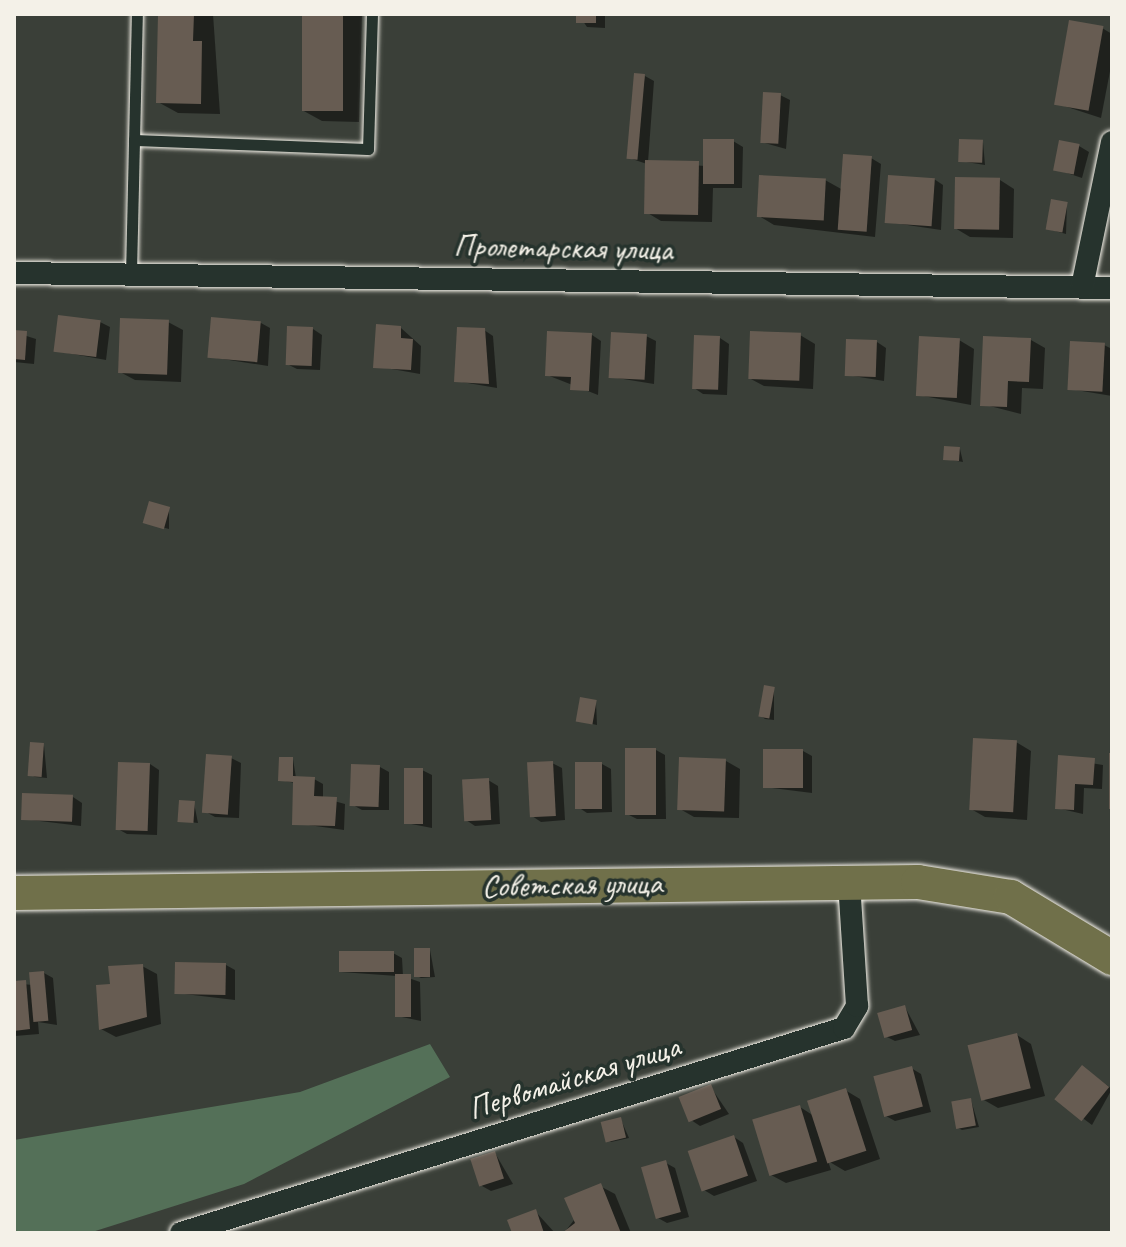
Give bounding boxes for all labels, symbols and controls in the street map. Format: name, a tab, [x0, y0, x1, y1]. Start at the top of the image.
street label: Пролетарская улица	[452, 227, 674, 269]
street label: Советская улица	[480, 864, 664, 906]
street label: Первомайская улица	[462, 1027, 686, 1129]

